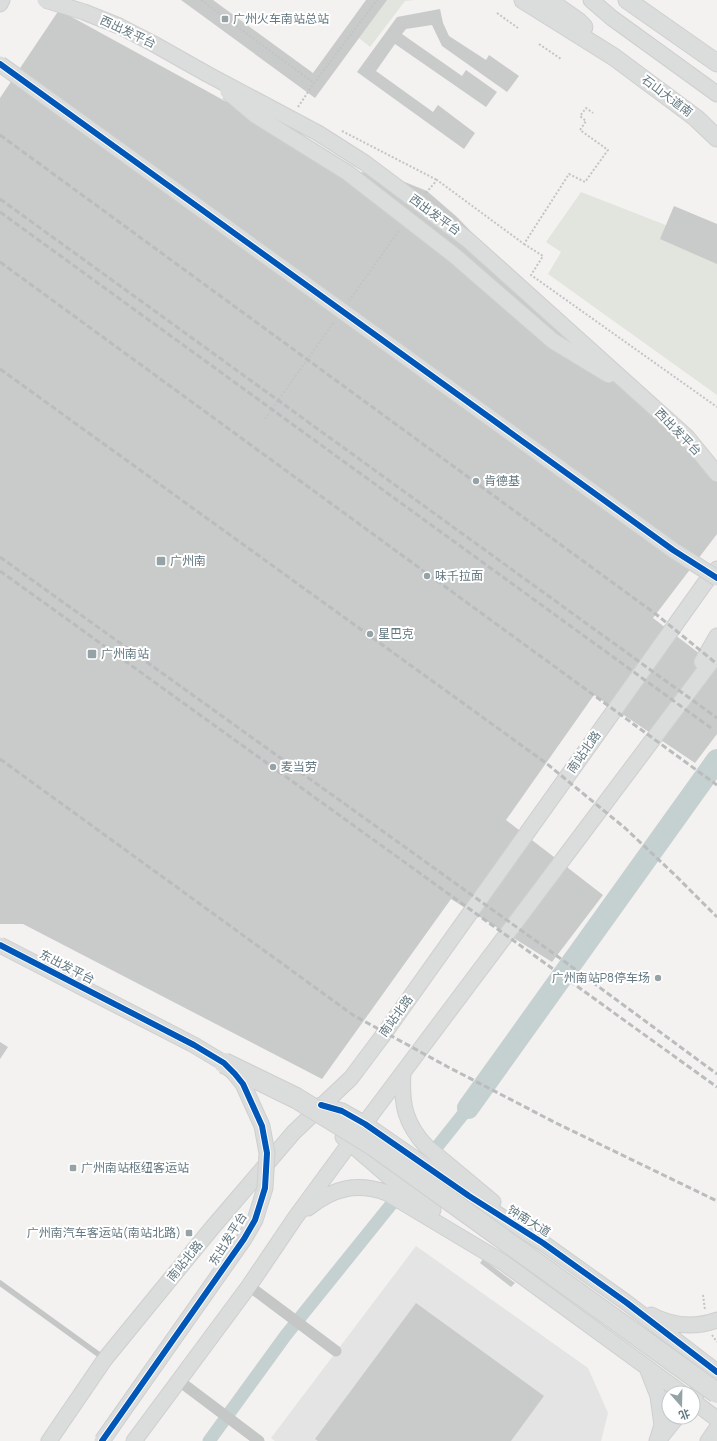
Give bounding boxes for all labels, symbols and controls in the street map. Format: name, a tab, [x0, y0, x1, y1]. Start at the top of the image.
place label: 广州火车南站总站	[233, 10, 329, 27]
street label: 西出发平台	[97, 11, 159, 52]
marker: 广州火车南站总站	[220, 14, 230, 24]
street label: 石山大道南	[638, 71, 696, 120]
street label: 西出发平台	[406, 190, 465, 239]
street label: 西出发平台	[651, 404, 705, 459]
place label: 肯德基	[484, 472, 520, 489]
marker: 肯德基	[471, 476, 481, 486]
place label: 广州南	[170, 552, 206, 569]
marker: 广州南	[155, 555, 167, 567]
place label: 味千拉面	[435, 567, 483, 584]
marker: 味千拉面	[422, 571, 432, 581]
place label: 星巴克	[378, 625, 414, 642]
marker: 星巴克	[365, 629, 375, 639]
place label: 广州南站	[101, 645, 149, 662]
marker: 广州南站	[86, 648, 98, 660]
street label: 南站北路	[563, 727, 604, 776]
place label: 麦当劳	[281, 758, 317, 775]
marker: 麦当劳	[268, 762, 278, 772]
street label: 东出发平台	[37, 945, 98, 988]
place label: 广州南站P8停车场	[552, 969, 650, 986]
marker: 广州南站P8停车场	[653, 973, 663, 983]
street label: 南站北路	[375, 991, 417, 1040]
place label: 广州南站枢纽客运站	[81, 1159, 189, 1176]
marker: 广州南站枢纽客运站	[68, 1163, 78, 1173]
street label: 钟南大道	[504, 1201, 554, 1241]
street label: 东出发平台	[204, 1209, 251, 1269]
place label: 广州南汽车客运站(南站北路)	[27, 1224, 181, 1241]
marker: 广州南汽车客运站(南站北路)	[184, 1228, 194, 1238]
street label: 南站北路	[163, 1237, 206, 1285]
north arrow	[661, 1385, 701, 1425]
text: 北	[677, 1406, 692, 1424]

